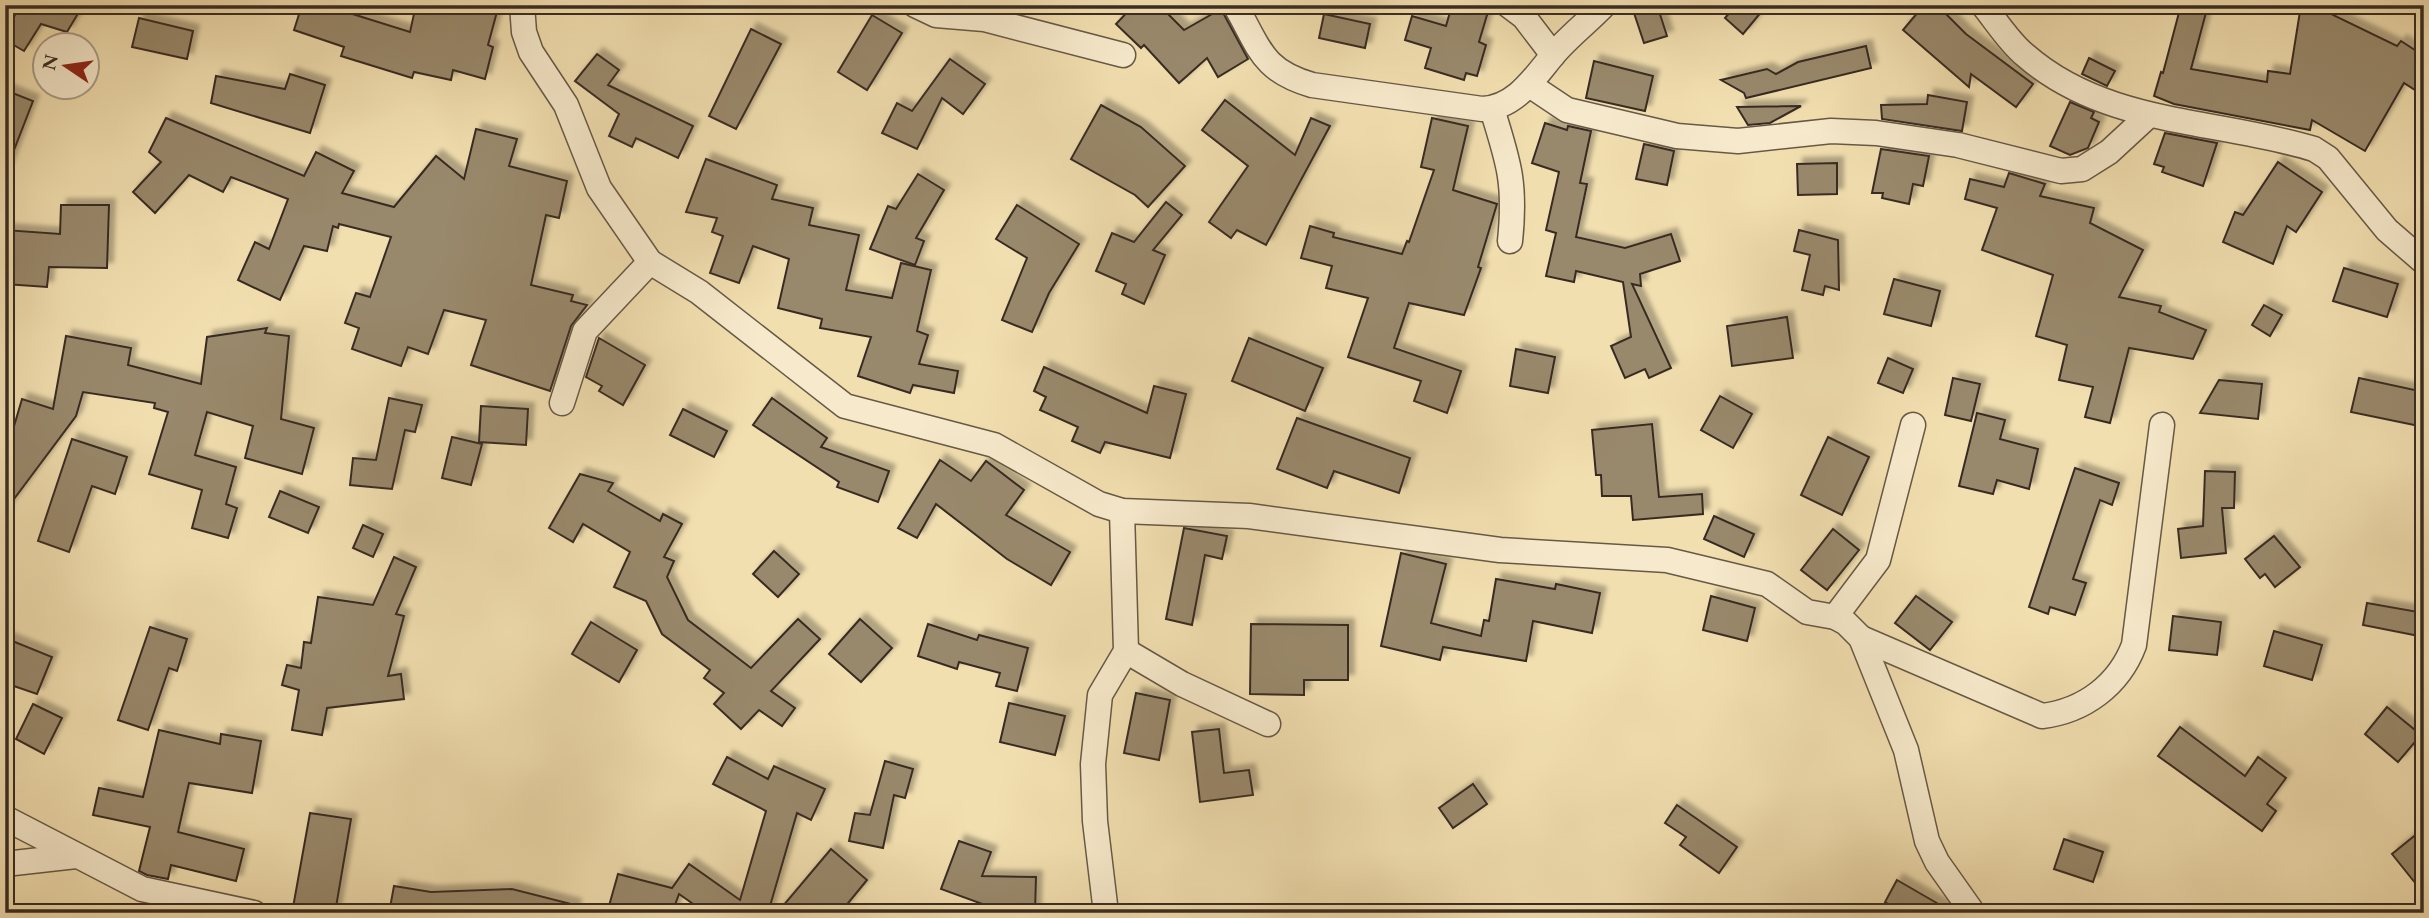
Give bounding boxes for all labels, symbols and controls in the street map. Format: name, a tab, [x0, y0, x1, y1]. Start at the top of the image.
north arrow	[32, 32, 102, 102]
text: N	[36, 51, 64, 73]

